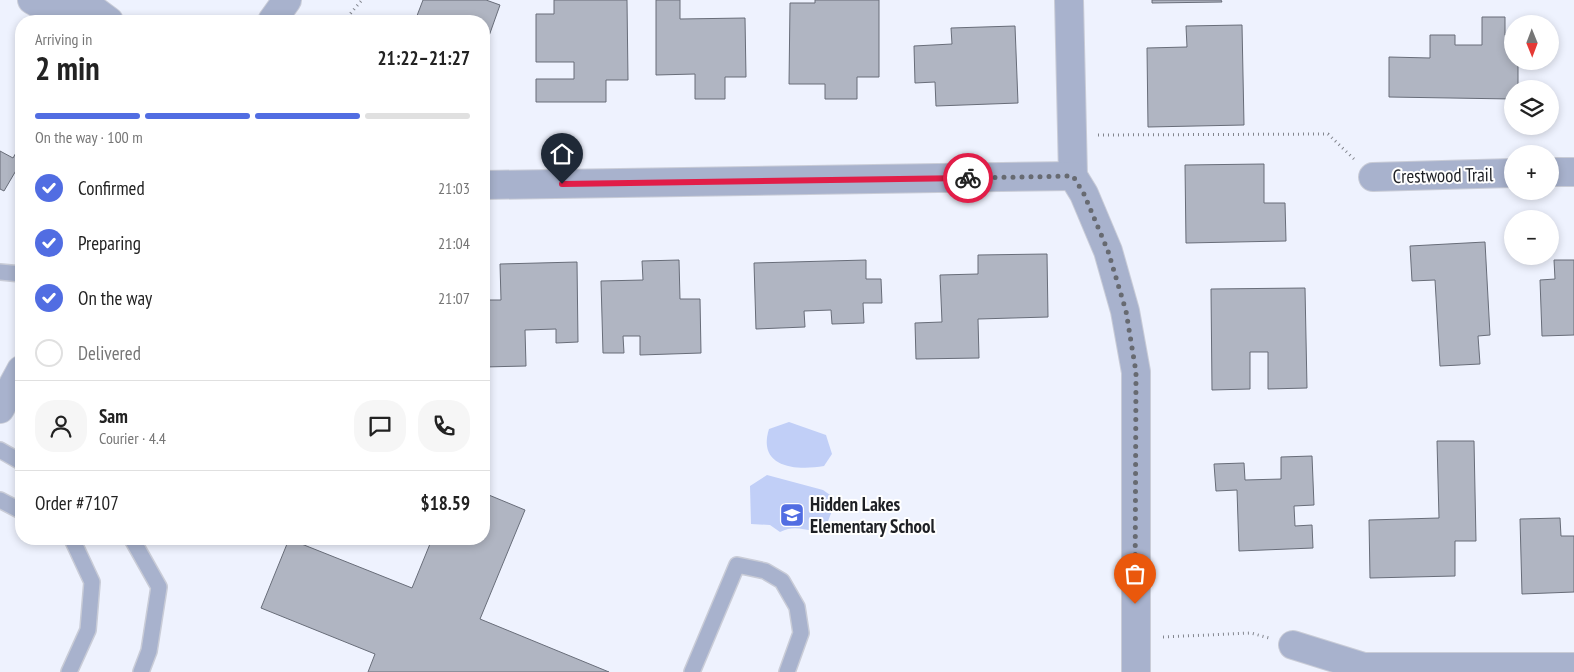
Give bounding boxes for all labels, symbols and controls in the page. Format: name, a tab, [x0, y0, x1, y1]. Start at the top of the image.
north arrow	[1504, 15, 1559, 70]
map controls	[1504, 15, 1559, 265]
text: Arriving in	[35, 29, 92, 49]
text: 21:22–21:27	[377, 46, 470, 70]
text: 2 min	[35, 47, 100, 89]
button: layers	[1504, 80, 1559, 135]
text: On the way · 100 m	[35, 127, 143, 147]
pin	[541, 133, 583, 184]
icon: home	[548, 140, 576, 168]
button: +	[1504, 145, 1559, 200]
courier	[943, 153, 993, 203]
street label: Crestwood Trail	[1392, 162, 1494, 188]
icon: bike	[954, 164, 982, 192]
icon: check	[35, 174, 63, 202]
text: Confirmed	[78, 176, 145, 200]
text: 21:03	[438, 178, 470, 198]
button: −	[1504, 210, 1559, 265]
icon: check	[35, 229, 63, 257]
text: Preparing	[78, 231, 141, 255]
text: 21:04	[438, 233, 470, 253]
icon: check	[35, 284, 63, 312]
text: On the way	[78, 286, 152, 310]
text: 21:07	[438, 288, 470, 308]
text: Delivered	[78, 341, 141, 365]
button: person	[35, 400, 87, 452]
button: chat	[354, 400, 406, 452]
button: phone	[418, 400, 470, 452]
text: Sam	[99, 404, 128, 428]
text: Courier · 4.4	[99, 428, 166, 448]
text: Order #7107	[35, 491, 119, 515]
text: $18.59	[421, 491, 470, 515]
place label: Hidden Lakes Elementary School	[810, 492, 935, 538]
school or university icon: Hidden Lakes Elementary School	[779, 502, 805, 528]
pin	[1114, 553, 1156, 604]
icon: bag	[1121, 560, 1149, 588]

